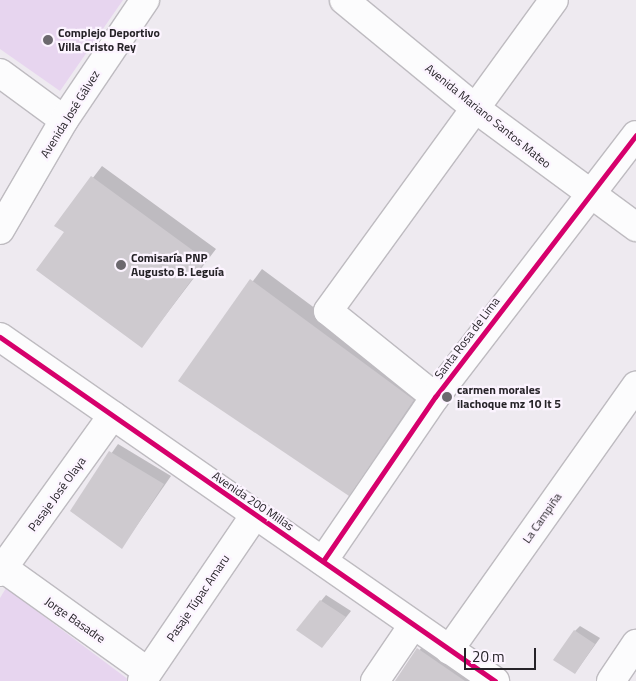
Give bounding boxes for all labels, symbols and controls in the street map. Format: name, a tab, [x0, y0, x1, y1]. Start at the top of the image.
place label: Complejo Deportivo Villa Cristo Rey	[58, 26, 160, 54]
marker: Complejo Deportivo Villa Cristo Rey	[42, 34, 54, 46]
street label: Avenida Mariano Santos Mateo	[422, 61, 554, 171]
street label: Avenida José Gálvez	[37, 68, 103, 160]
place label: Comisaría PNP Augusto B. Leguía	[131, 251, 224, 279]
marker: Comisaría PNP Augusto B. Leguía	[115, 259, 127, 271]
street label: Santa Rosa de Lima	[431, 294, 503, 382]
place label: carmen morales ilachoque mz 10 lt 5	[457, 383, 561, 411]
marker: carmen morales ilachoque mz 10 lt 5	[441, 391, 453, 403]
street label: Pasaje José Olaya	[25, 454, 89, 534]
street label: Avenida 200 Millas	[209, 468, 297, 534]
street label: La Campiña	[519, 490, 565, 546]
street label: Pasaje Túpac Amaru	[164, 552, 232, 644]
street label: Jorge Basadre	[42, 594, 108, 646]
scale bar	[466, 638, 538, 670]
text: 20 m	[472, 645, 505, 668]

